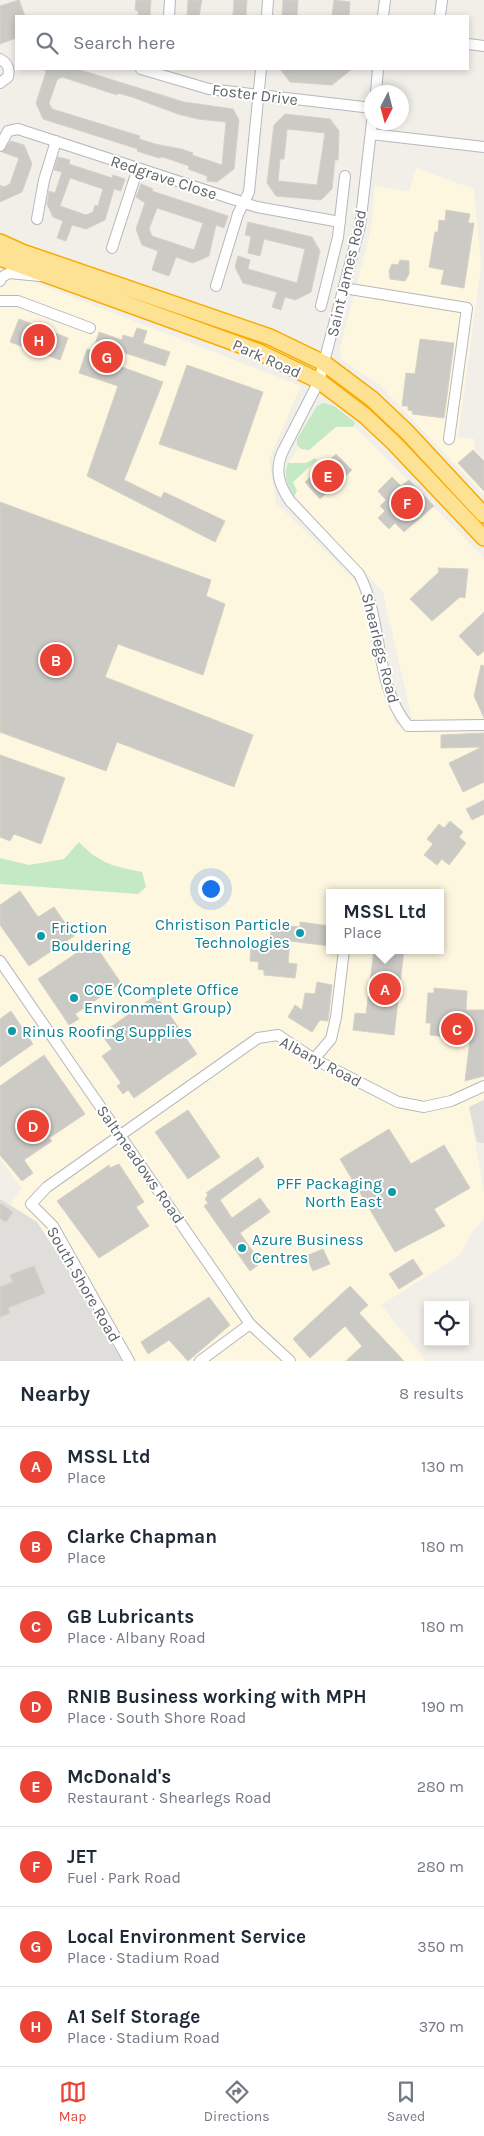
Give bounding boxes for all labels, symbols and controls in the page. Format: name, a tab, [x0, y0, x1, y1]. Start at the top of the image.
search box	[15, 15, 469, 70]
icon: search	[33, 29, 61, 57]
text: Search here	[73, 32, 175, 54]
street label: Foster Drive	[211, 80, 299, 109]
north arrow	[364, 85, 409, 130]
street label: Redgrave Close	[108, 151, 219, 204]
street label: Saint James Road	[323, 208, 370, 339]
pin: H	[23, 321, 55, 359]
street label: Park Road	[230, 335, 304, 382]
pin: G	[91, 338, 123, 376]
pin: E	[312, 457, 344, 495]
pin: F	[391, 484, 423, 522]
street label: Shearlegs Road	[358, 591, 403, 705]
pin: B	[40, 641, 72, 679]
your location	[198, 876, 224, 902]
popup	[326, 889, 444, 954]
text: MSSL Ltd	[343, 901, 427, 923]
place label: Christison Particle Technologies	[155, 915, 290, 952]
place label: Friction Bouldering	[51, 918, 131, 955]
text: Place	[343, 923, 382, 942]
marker: Christison Particle Technologies	[294, 927, 306, 939]
marker: Friction Bouldering	[35, 930, 47, 942]
pin: A	[369, 970, 401, 1008]
place label: COE (Complete Office Environment Group)	[84, 980, 239, 1017]
marker: COE (Complete Office Environment Group)	[68, 992, 80, 1004]
pin: C	[441, 1010, 473, 1048]
place label: Rinus Roofing Supplies	[22, 1022, 192, 1041]
marker: Rinus Roofing Supplies	[6, 1025, 18, 1037]
street label: Albany Road	[277, 1032, 365, 1091]
street label: Saltmeadows Road	[93, 1102, 188, 1227]
pin: D	[17, 1107, 49, 1145]
place label: PFF Packaging North East	[276, 1174, 382, 1211]
marker: PFF Packaging North East	[386, 1186, 398, 1198]
street label: South Shore Road	[43, 1223, 124, 1345]
place label: Azure Business Centres	[252, 1230, 364, 1267]
marker: Azure Business Centres	[236, 1242, 248, 1254]
map controls	[424, 1301, 469, 1346]
button: locate	[424, 1301, 469, 1346]
text: Nearby	[20, 1382, 90, 1406]
text: 8 results	[399, 1384, 464, 1403]
text: MSSL Ltd	[67, 1446, 151, 1468]
text: A	[31, 1457, 41, 1476]
text: 130 m	[421, 1457, 464, 1476]
text: Place	[67, 1468, 106, 1487]
text: Clarke Chapman	[67, 1526, 217, 1548]
text: B	[31, 1537, 41, 1556]
text: 180 m	[421, 1537, 464, 1556]
text: Place	[67, 1548, 106, 1567]
text: GB Lubricants	[67, 1606, 194, 1628]
text: C	[31, 1617, 41, 1636]
text: 180 m	[421, 1617, 464, 1636]
text: Place · Albany Road	[67, 1628, 206, 1647]
text: RNIB Business working with MPH	[67, 1686, 367, 1708]
text: D	[31, 1697, 41, 1716]
text: 190 m	[421, 1697, 464, 1716]
text: Place · South Shore Road	[67, 1708, 246, 1727]
text: McDonald's	[67, 1766, 171, 1788]
text: E	[31, 1777, 41, 1796]
text: 280 m	[417, 1777, 464, 1796]
text: Restaurant · Shearlegs Road	[67, 1788, 272, 1807]
text: JET	[67, 1846, 97, 1868]
text: F	[32, 1857, 40, 1876]
text: 280 m	[417, 1857, 464, 1876]
text: Fuel · Park Road	[67, 1868, 181, 1887]
text: Local Environment Service	[67, 1926, 306, 1948]
text: G	[31, 1937, 41, 1956]
text: 350 m	[417, 1937, 464, 1956]
text: Place · Stadium Road	[67, 1948, 220, 1967]
text: A1 Self Storage	[67, 2006, 200, 2028]
text: H	[30, 2017, 42, 2036]
text: 370 m	[419, 2017, 464, 2036]
text: Place · Stadium Road	[67, 2028, 220, 2047]
tab: Map	[59, 2078, 87, 2125]
tab: Directions	[204, 2078, 270, 2125]
tab: Saved	[387, 2078, 425, 2125]

